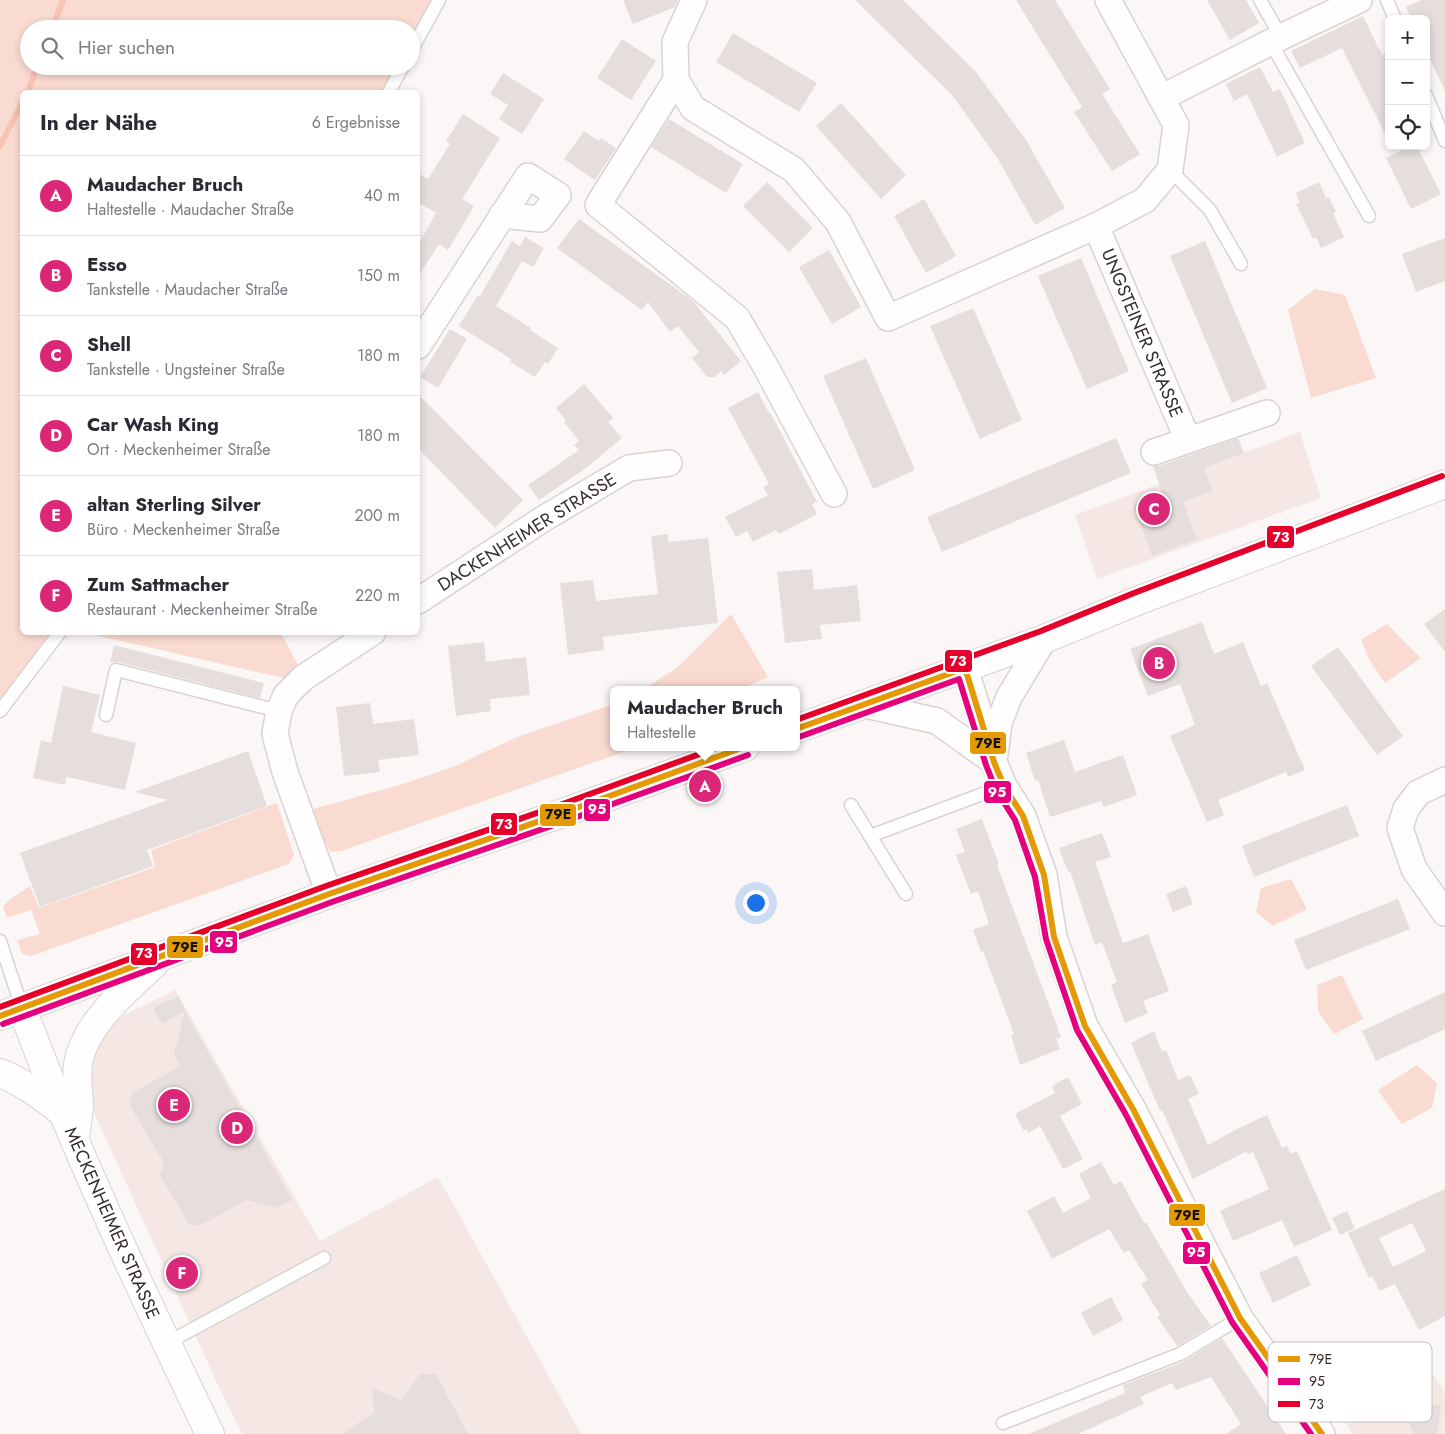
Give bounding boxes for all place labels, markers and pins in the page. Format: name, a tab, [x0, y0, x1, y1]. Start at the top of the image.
pin: C	[1138, 490, 1170, 528]
pin: B	[1143, 644, 1175, 682]
pin: A	[689, 767, 721, 805]
pin: E	[158, 1086, 190, 1124]
pin: D	[221, 1109, 253, 1147]
pin: F	[166, 1254, 198, 1292]

